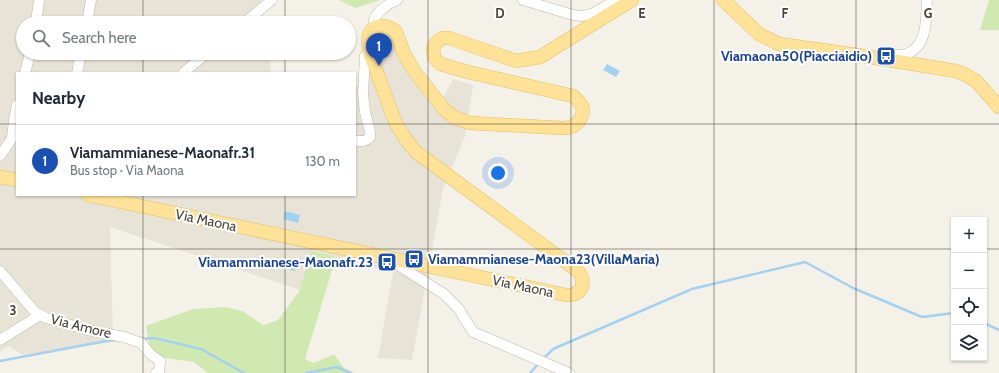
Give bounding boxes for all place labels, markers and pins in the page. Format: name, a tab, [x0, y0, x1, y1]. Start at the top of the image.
pin: 1	[366, 33, 392, 66]
bus stop icon: Viamaona50(Piacciaidio)	[875, 45, 897, 67]
place label: Viamaona50(Piacciaidio)	[721, 47, 872, 65]
bus stop icon: Viamammianese-Maona23(VillaMaria)	[403, 248, 425, 270]
place label: Viamammianese-Maona23(VillaMaria)	[428, 250, 660, 268]
bus stop icon: Viamammianese-Maonafr.23	[376, 251, 398, 273]
place label: Viamammianese-Maonafr.23	[198, 253, 373, 271]

